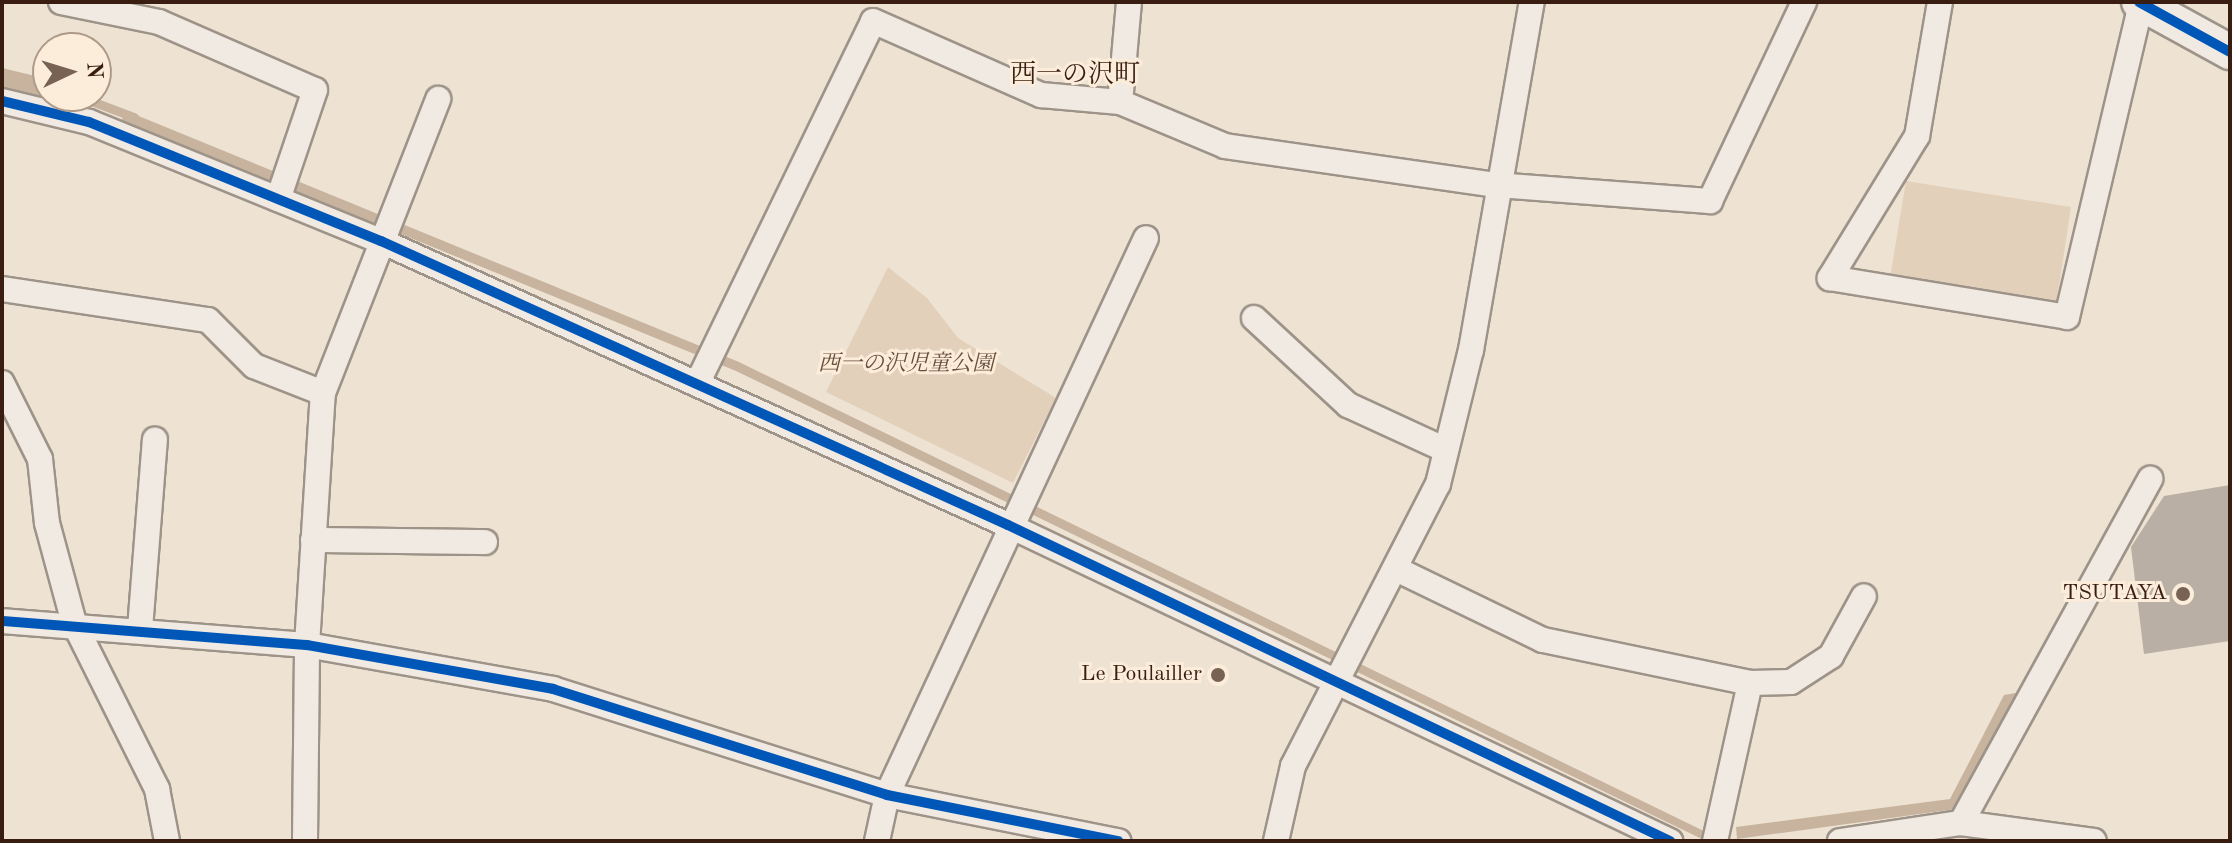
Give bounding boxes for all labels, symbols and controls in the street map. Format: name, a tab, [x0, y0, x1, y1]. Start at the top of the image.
north arrow	[32, 32, 112, 112]
district label: 西一の沢町	[1010, 60, 1140, 92]
text: N	[82, 61, 106, 80]
park label: 西一の沢児童公園	[818, 352, 994, 378]
place label: TSUTAYA	[2063, 581, 2167, 607]
marker: TSUTAYA	[2174, 585, 2192, 603]
place label: Le Poulailler	[1081, 662, 1202, 688]
marker: Le Poulailler	[1209, 666, 1227, 684]

